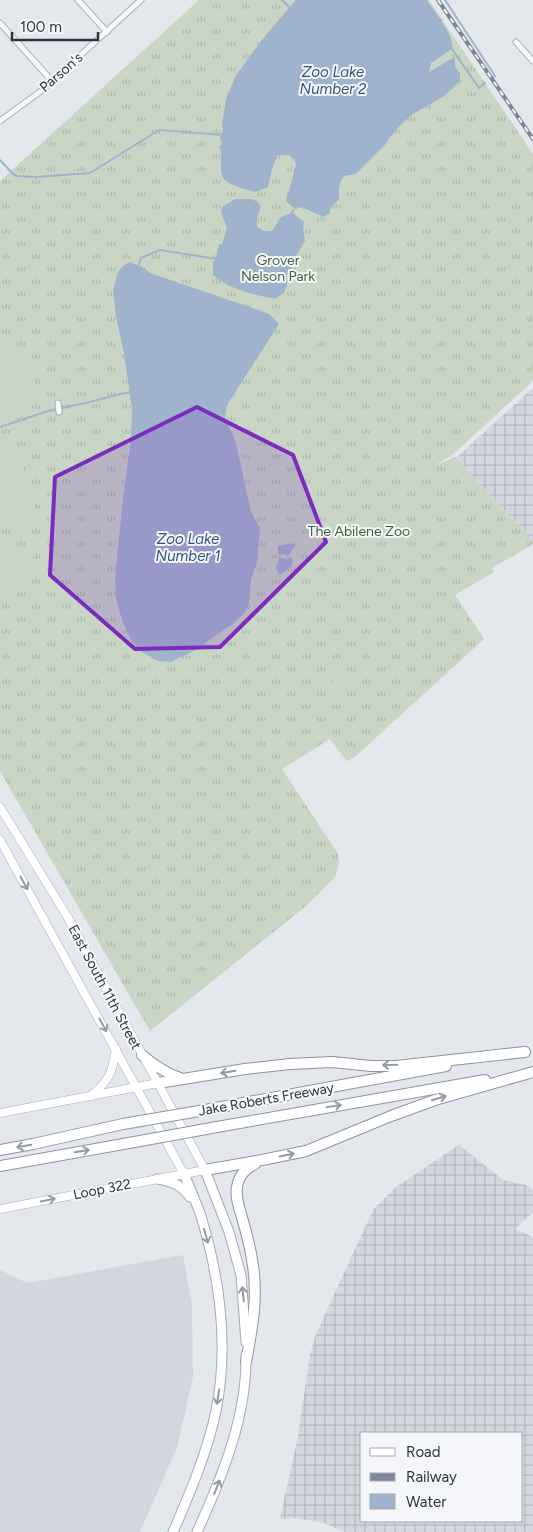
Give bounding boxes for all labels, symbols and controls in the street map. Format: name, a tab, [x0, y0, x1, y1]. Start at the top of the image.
scale bar	[12, 10, 99, 42]
text: 100 m	[20, 18, 62, 36]
street label: Parson's	[36, 49, 86, 96]
water label: Zoo Lake Number 2	[300, 63, 367, 98]
park label: Grover Nelson Park	[241, 252, 315, 285]
park label: The Abilene Zoo	[308, 523, 410, 540]
water label: Zoo Lake Number 1	[156, 530, 220, 565]
one-way arrow	[19, 875, 29, 890]
street label: East South 11th Street	[64, 922, 145, 1053]
one-way arrow	[98, 1017, 108, 1032]
one-way arrow	[382, 1061, 398, 1070]
one-way arrow	[220, 1067, 236, 1077]
street label: Jake Roberts Freeway	[197, 1079, 336, 1120]
one-way arrow	[431, 1093, 447, 1103]
one-way arrow	[326, 1101, 342, 1111]
one-way arrow	[17, 1141, 33, 1151]
one-way arrow	[74, 1146, 90, 1156]
one-way arrow	[279, 1150, 295, 1159]
street label: Loop 322	[72, 1176, 132, 1203]
one-way arrow	[39, 1194, 55, 1204]
one-way arrow	[202, 1227, 212, 1243]
one-way arrow	[238, 1286, 248, 1302]
one-way arrow	[212, 1388, 222, 1404]
legend	[360, 1432, 523, 1522]
text: Road	[406, 1443, 441, 1461]
text: Railway	[406, 1468, 457, 1486]
one-way arrow	[212, 1480, 222, 1495]
text: Water	[406, 1493, 446, 1511]

